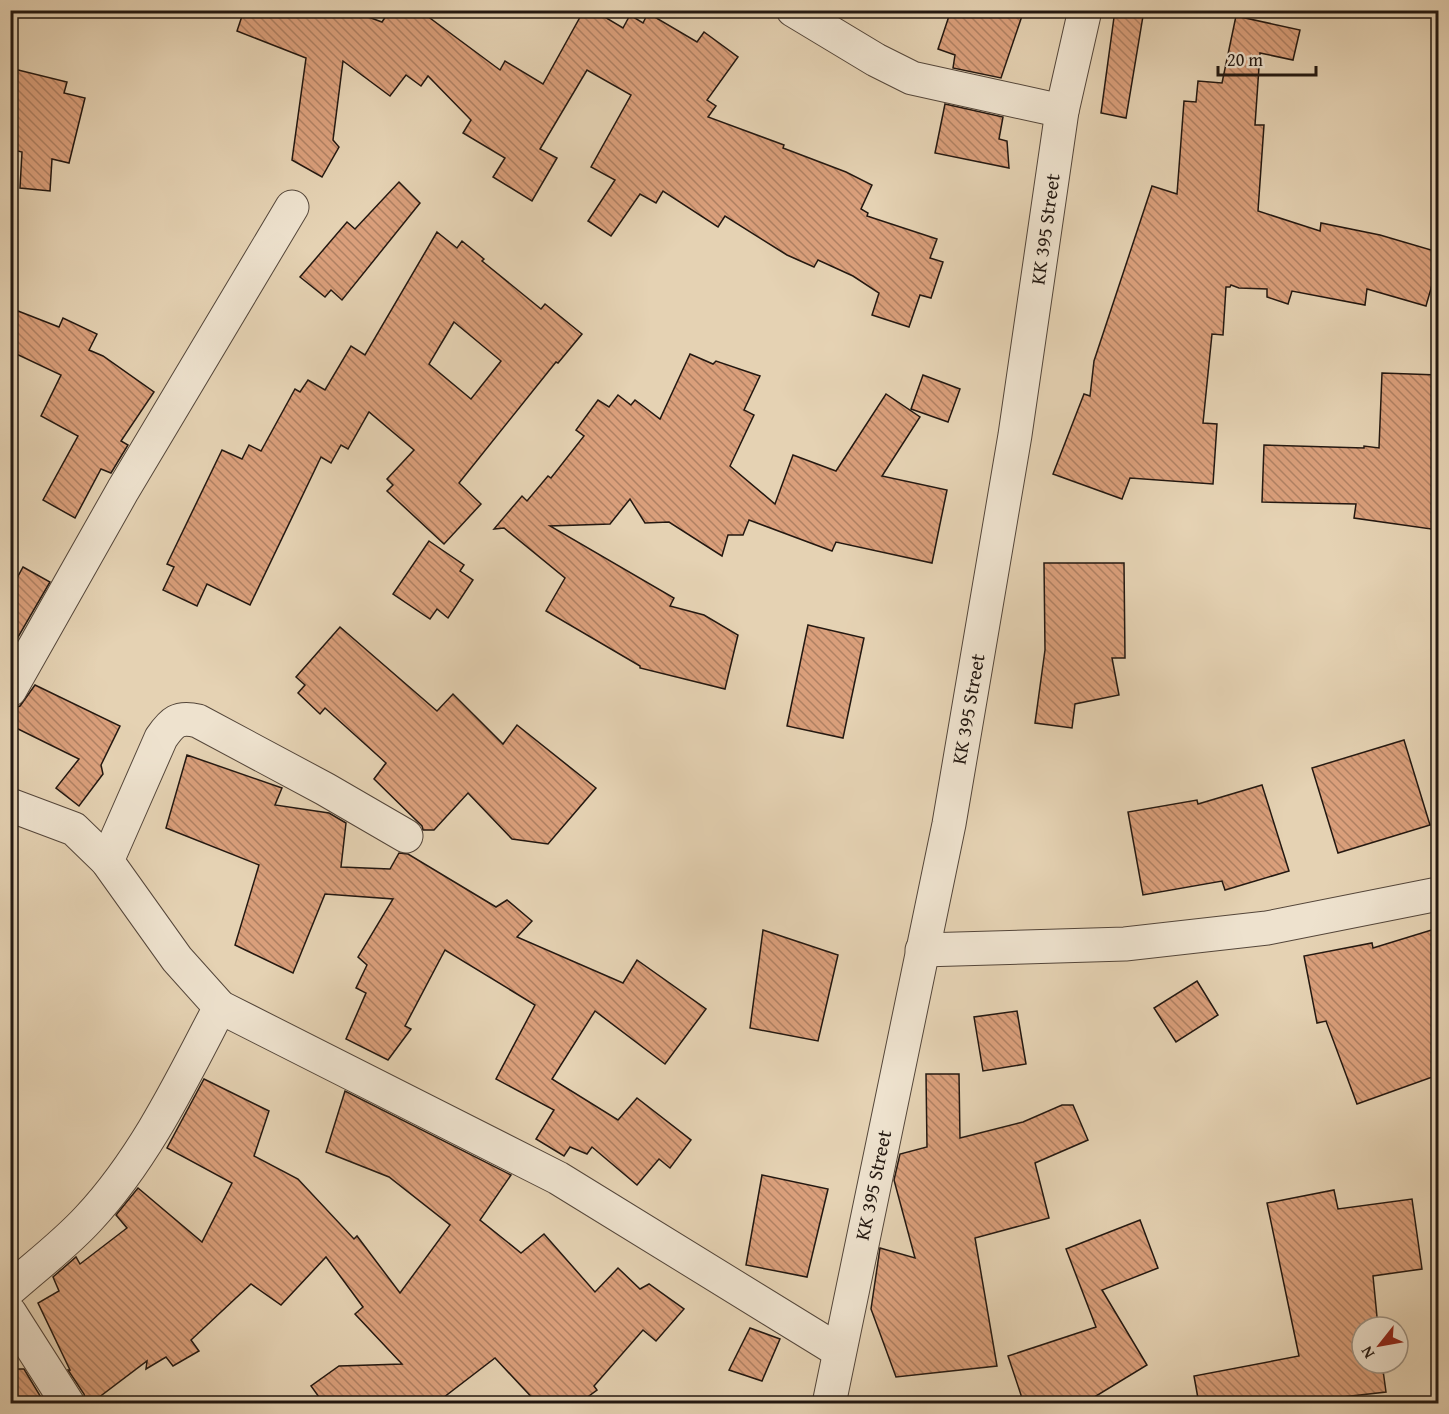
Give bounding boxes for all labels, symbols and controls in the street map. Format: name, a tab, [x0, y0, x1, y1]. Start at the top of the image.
scale bar	[1218, 39, 1316, 77]
text: 20 m	[1227, 46, 1263, 73]
street label: KK 395 Street	[1022, 171, 1067, 286]
street label: KK 395 Street	[944, 651, 992, 767]
street label: KK 395 Street	[847, 1127, 898, 1243]
north arrow	[1350, 1315, 1410, 1375]
text: N	[1354, 1342, 1380, 1363]

